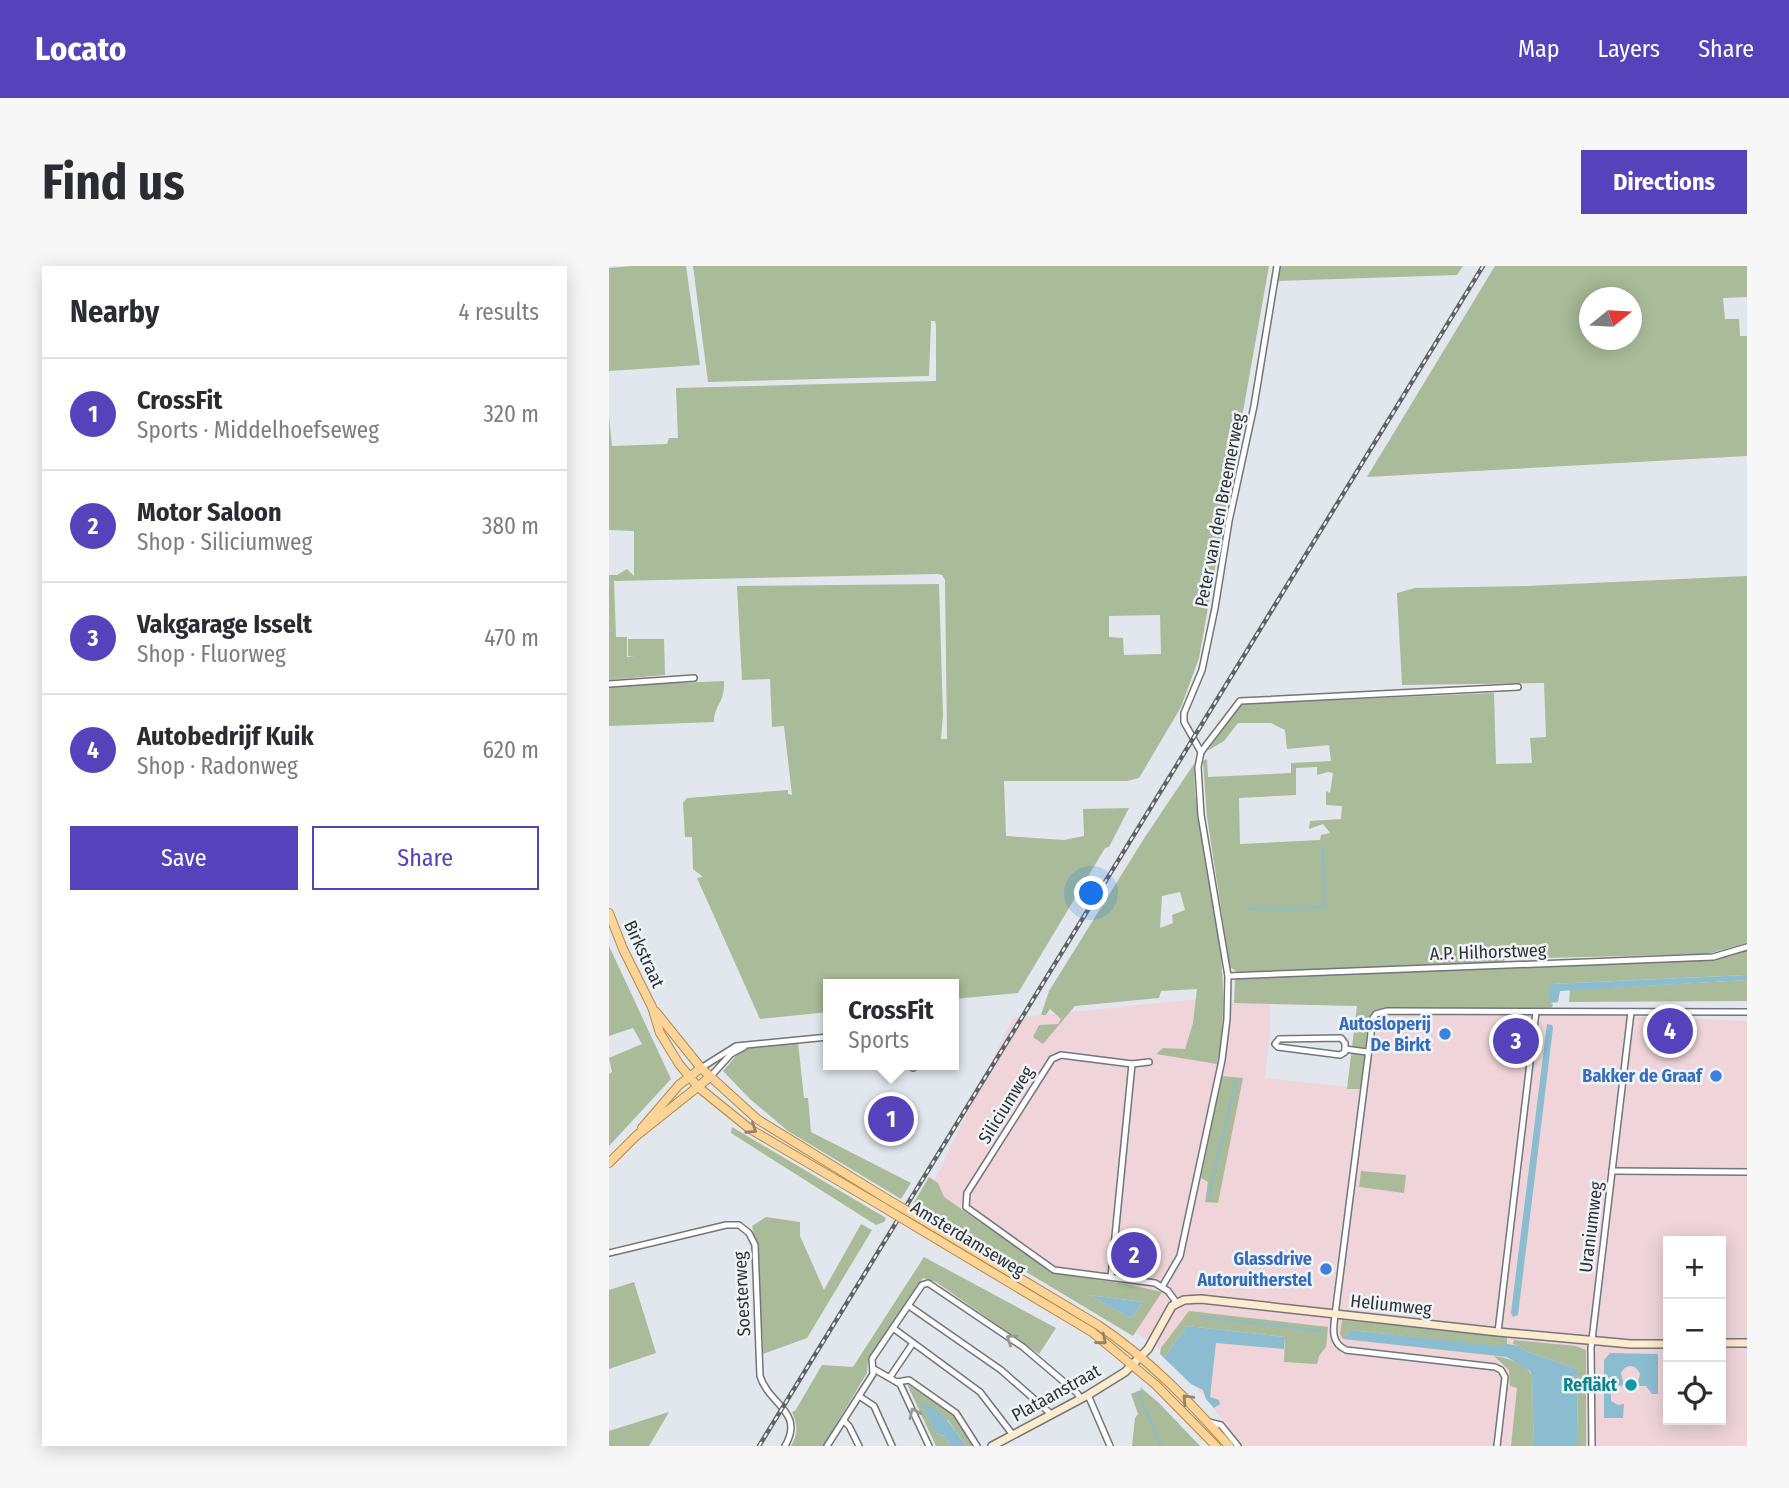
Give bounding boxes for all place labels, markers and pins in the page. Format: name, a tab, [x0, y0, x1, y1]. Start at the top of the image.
pin: 4	[1647, 1005, 1693, 1057]
place label: Autosloperij De Birkt	[1338, 1013, 1432, 1056]
pin: 3	[1493, 1015, 1539, 1067]
marker: Autosloperij De Birkt	[1437, 1026, 1453, 1042]
place label: Bakker de Graaf	[1582, 1065, 1704, 1087]
marker: Bakker de Graaf	[1708, 1068, 1724, 1084]
pin: 1	[868, 1093, 914, 1145]
pin: 2	[1111, 1229, 1157, 1281]
place label: Glassdrive Autoruitherstel	[1196, 1248, 1312, 1291]
marker: Glassdrive Autoruitherstel	[1318, 1261, 1334, 1277]
place label: Refläkt	[1563, 1374, 1618, 1396]
marker: Refläkt	[1623, 1377, 1639, 1393]

